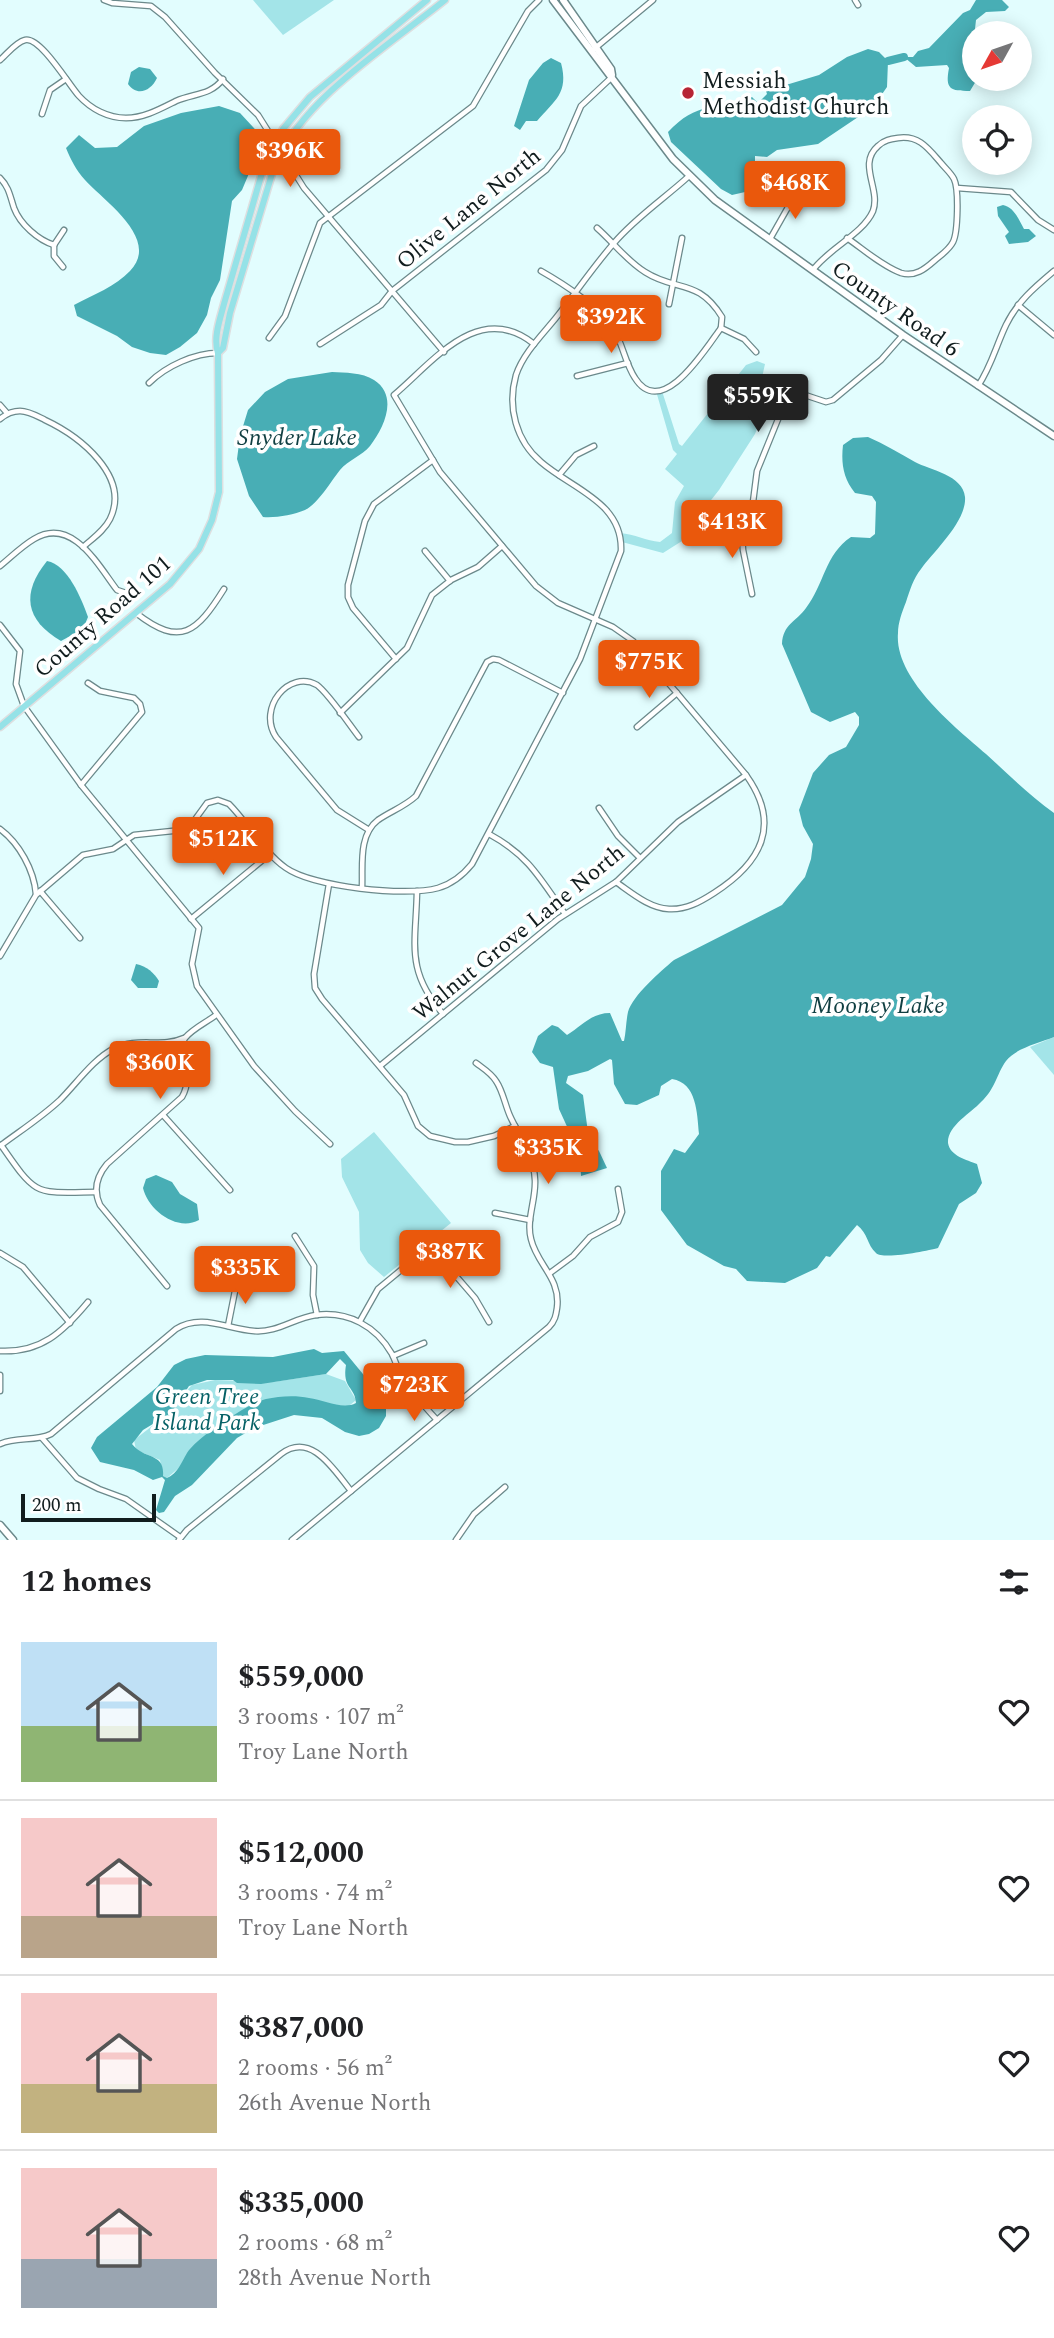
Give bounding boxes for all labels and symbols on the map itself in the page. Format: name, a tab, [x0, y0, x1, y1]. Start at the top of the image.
north arrow	[962, 21, 1032, 91]
place label: Messiah Methodist Church	[702, 64, 889, 125]
marker: Messiah Methodist Church	[680, 85, 696, 101]
pin: $396K	[241, 130, 339, 189]
street label: Olive Lane North	[389, 140, 549, 279]
pin: $468K	[746, 162, 844, 221]
street label: County Road 6	[824, 252, 966, 366]
pin: $392K	[562, 296, 660, 355]
pin: $559K	[709, 374, 807, 434]
water label: Snyder Lake	[237, 420, 357, 456]
pin: $413K	[683, 500, 781, 560]
street label: County Road 101	[26, 547, 180, 687]
pin: $775K	[600, 640, 698, 700]
pin: $512K	[174, 818, 272, 877]
street label: Walnut Grove Lane North	[405, 836, 633, 1030]
water label: Mooney Lake	[811, 988, 945, 1024]
pin: $360K	[111, 1042, 209, 1101]
pin: $335K	[499, 1126, 597, 1186]
pin: $387K	[401, 1230, 499, 1290]
pin: $335K	[196, 1246, 294, 1306]
pin: $723K	[365, 1364, 463, 1423]
park label: Green Tree Island Park	[154, 1380, 261, 1441]
scale bar	[21, 1491, 156, 1523]

